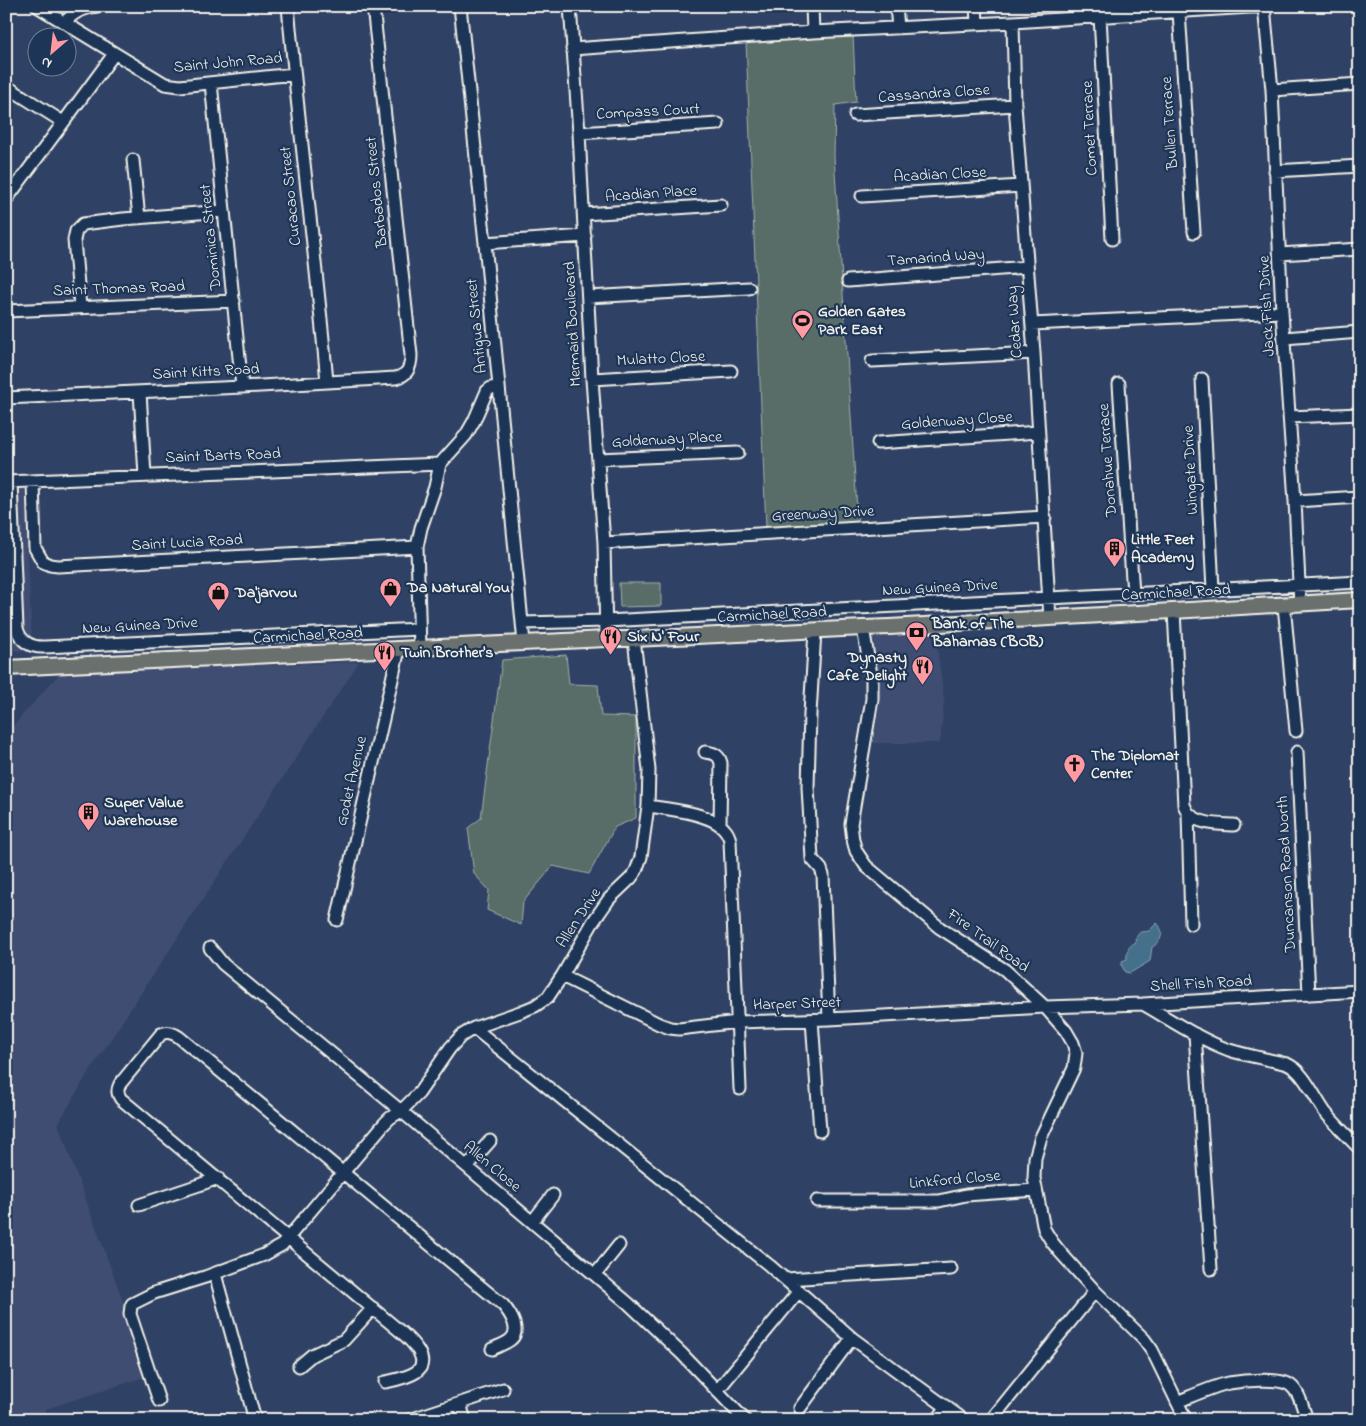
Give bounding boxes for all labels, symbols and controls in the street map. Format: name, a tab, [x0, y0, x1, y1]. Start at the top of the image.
north arrow	[28, 28, 78, 78]
street label: Saint John Road	[173, 46, 283, 80]
text: N	[37, 51, 56, 74]
street label: Bullen Terrace	[1155, 75, 1185, 171]
street label: Cassandra Close	[877, 78, 991, 110]
street label: Comet Terrace	[1075, 79, 1104, 176]
street label: Compass Court	[596, 97, 701, 127]
street label: Barbados Street	[359, 135, 395, 250]
street label: Curacao Street	[274, 144, 308, 247]
street label: Acadian Close	[893, 161, 988, 189]
street label: Acadian Place	[604, 179, 699, 209]
street label: Dominica Street	[193, 182, 229, 292]
street label: Tamarind Way	[887, 243, 986, 273]
street label: Jack Fish Drive	[1252, 254, 1282, 357]
street label: Mermaid Boulevard	[558, 261, 588, 387]
street label: Saint Thomas Road	[53, 275, 185, 303]
street label: Antigua Street	[460, 277, 494, 375]
street label: Cedar Way	[1000, 285, 1029, 359]
place label: Golden Gates Park East	[818, 300, 906, 342]
sports icon: Golden Gates Park East	[790, 309, 814, 340]
street label: Mulatto Close	[616, 345, 707, 373]
street label: Saint Kitts Road	[152, 357, 260, 387]
street label: Donahue Terrace	[1092, 402, 1124, 519]
street label: Goldenway Close	[900, 405, 1014, 437]
street label: Wingate Drive	[1177, 424, 1205, 515]
street label: Goldenway Place	[611, 425, 724, 455]
street label: Saint Barts Road	[165, 442, 281, 470]
street label: Greenway Drive	[771, 499, 876, 529]
street label: Saint Lucia Road	[131, 528, 243, 558]
place label: Little Feet Academy	[1131, 528, 1195, 571]
building icon: Little Feet Academy	[1103, 537, 1127, 568]
street label: New Guinea Drive	[882, 573, 999, 603]
shop icon: Da Natural You	[379, 576, 403, 607]
place label: Da Natural You	[406, 576, 510, 600]
street label: Carmichael Road	[1121, 578, 1231, 608]
shop icon: Da'jarvou	[207, 581, 231, 612]
place label: Da'jarvou	[234, 581, 297, 605]
street label: Carmichael Road	[717, 600, 827, 630]
street label: New Guinea Drive	[82, 611, 199, 641]
place label: Bank of The Bahamas (BOB)	[931, 612, 1044, 654]
street label: Carmichael Road	[253, 621, 363, 651]
bank icon: Bank of The Bahamas (BOB)	[904, 621, 928, 652]
restaurant icon: Six N' Four	[599, 625, 623, 656]
place label: Six N' Four	[627, 625, 700, 649]
restaurant icon: Twin Brother's	[373, 641, 397, 672]
place label: Twin Brother's	[401, 641, 493, 665]
place label: Dynasty Cafe Delight	[827, 646, 908, 689]
restaurant icon: Dynasty Cafe Delight	[911, 655, 935, 686]
street label: Godet Avenue	[330, 733, 374, 828]
place label: The Diplomat Center	[1091, 744, 1180, 786]
church icon: The Diplomat Center	[1063, 753, 1087, 784]
place label: Super Value Warehouse	[104, 791, 184, 833]
street label: Duncanson Road North	[1271, 795, 1303, 954]
building icon: Super Value Warehouse	[76, 800, 100, 831]
street label: Allen Drive	[550, 882, 608, 953]
street label: Fire Trail Road	[941, 902, 1034, 979]
street label: Shell Fish Road	[1149, 969, 1253, 999]
street label: Harper Street	[753, 990, 842, 1018]
street label: Allen Close	[458, 1136, 527, 1199]
street label: Linkford Close	[908, 1164, 1002, 1196]

